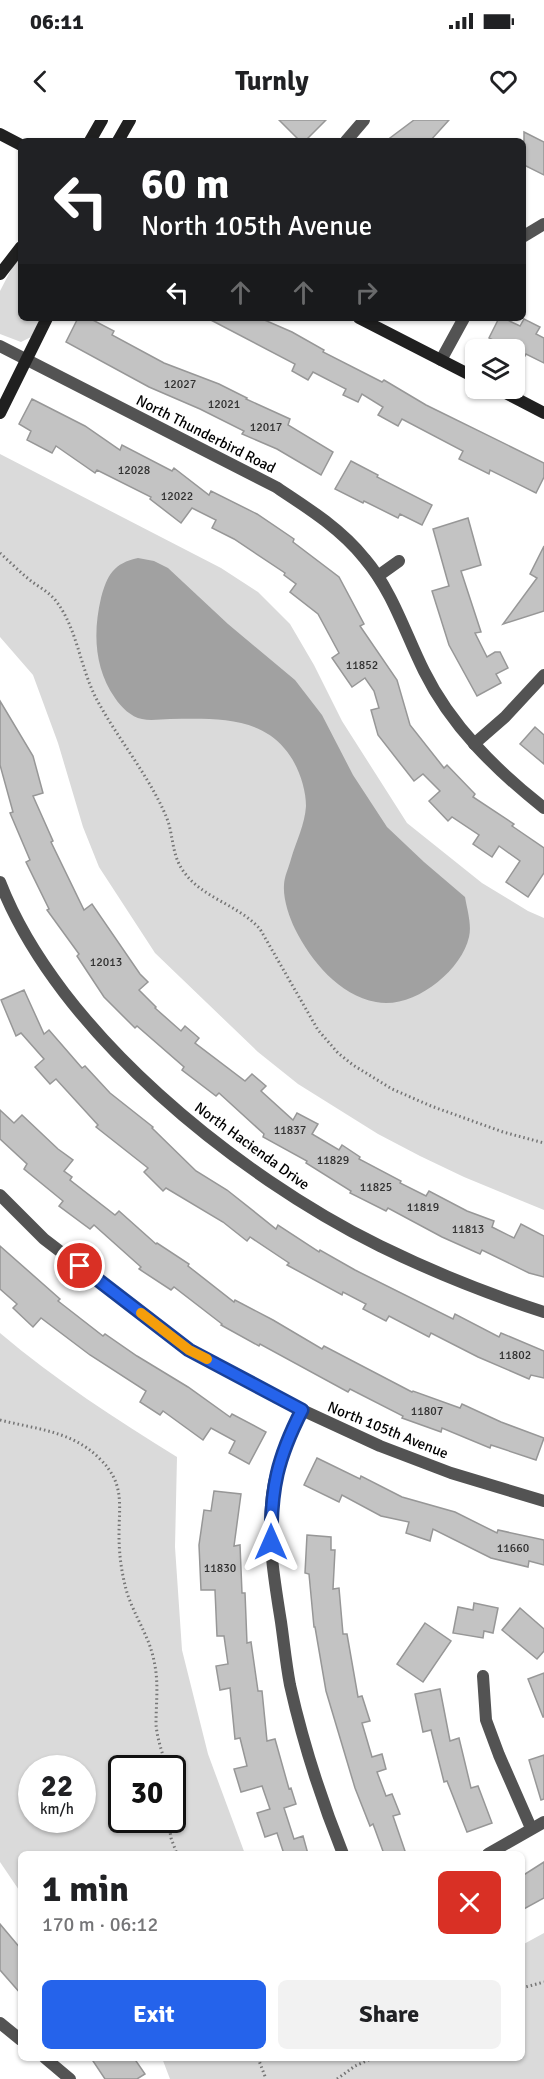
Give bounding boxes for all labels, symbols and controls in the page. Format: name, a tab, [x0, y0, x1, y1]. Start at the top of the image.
text: 06:11	[30, 8, 84, 35]
icon: back	[24, 65, 57, 98]
text: Turnly	[235, 65, 309, 98]
icon: heart	[487, 65, 520, 98]
text: 60 m	[141, 159, 230, 210]
icon: left	[42, 162, 120, 240]
text: North 105th Avenue	[141, 210, 372, 243]
icon: left	[161, 276, 194, 309]
icon: ahead	[224, 276, 257, 309]
icon: ahead	[287, 276, 320, 309]
icon: right	[350, 276, 383, 309]
map controls	[465, 339, 525, 399]
button: layers	[465, 339, 525, 399]
house number: 12027	[164, 377, 196, 392]
street label: North Thunderbird Road	[133, 391, 279, 477]
house number: 12021	[208, 397, 240, 412]
house number: 12017	[250, 420, 282, 435]
house number: 12028	[118, 463, 150, 478]
house number: 12022	[161, 489, 193, 504]
house number: 11852	[346, 658, 378, 673]
house number: 12013	[90, 955, 122, 970]
street label: North Hacienda Drive	[191, 1098, 313, 1194]
house number: 11837	[274, 1123, 306, 1138]
house number: 11829	[317, 1153, 349, 1168]
house number: 11825	[360, 1180, 392, 1195]
house number: 11819	[407, 1200, 439, 1215]
house number: 11813	[452, 1222, 484, 1237]
pin	[54, 1240, 105, 1291]
icon: arrive	[63, 1249, 96, 1282]
house number: 11802	[499, 1348, 531, 1363]
street label: North 105th Avenue	[325, 1398, 451, 1462]
house number: 11807	[411, 1404, 443, 1419]
position arrow	[239, 1510, 303, 1574]
house number: 11660	[497, 1541, 529, 1556]
house number: 11830	[204, 1561, 236, 1576]
speed limit sign: 30	[108, 1755, 186, 1833]
text: 22	[41, 1768, 73, 1805]
text: km/h	[40, 1800, 74, 1818]
text: 1 min	[42, 1867, 129, 1912]
button: close	[438, 1871, 501, 1934]
text: 170 m · 06:12	[42, 1912, 158, 1937]
button: Exit	[42, 1980, 266, 2049]
button: Share	[278, 1980, 501, 2049]

